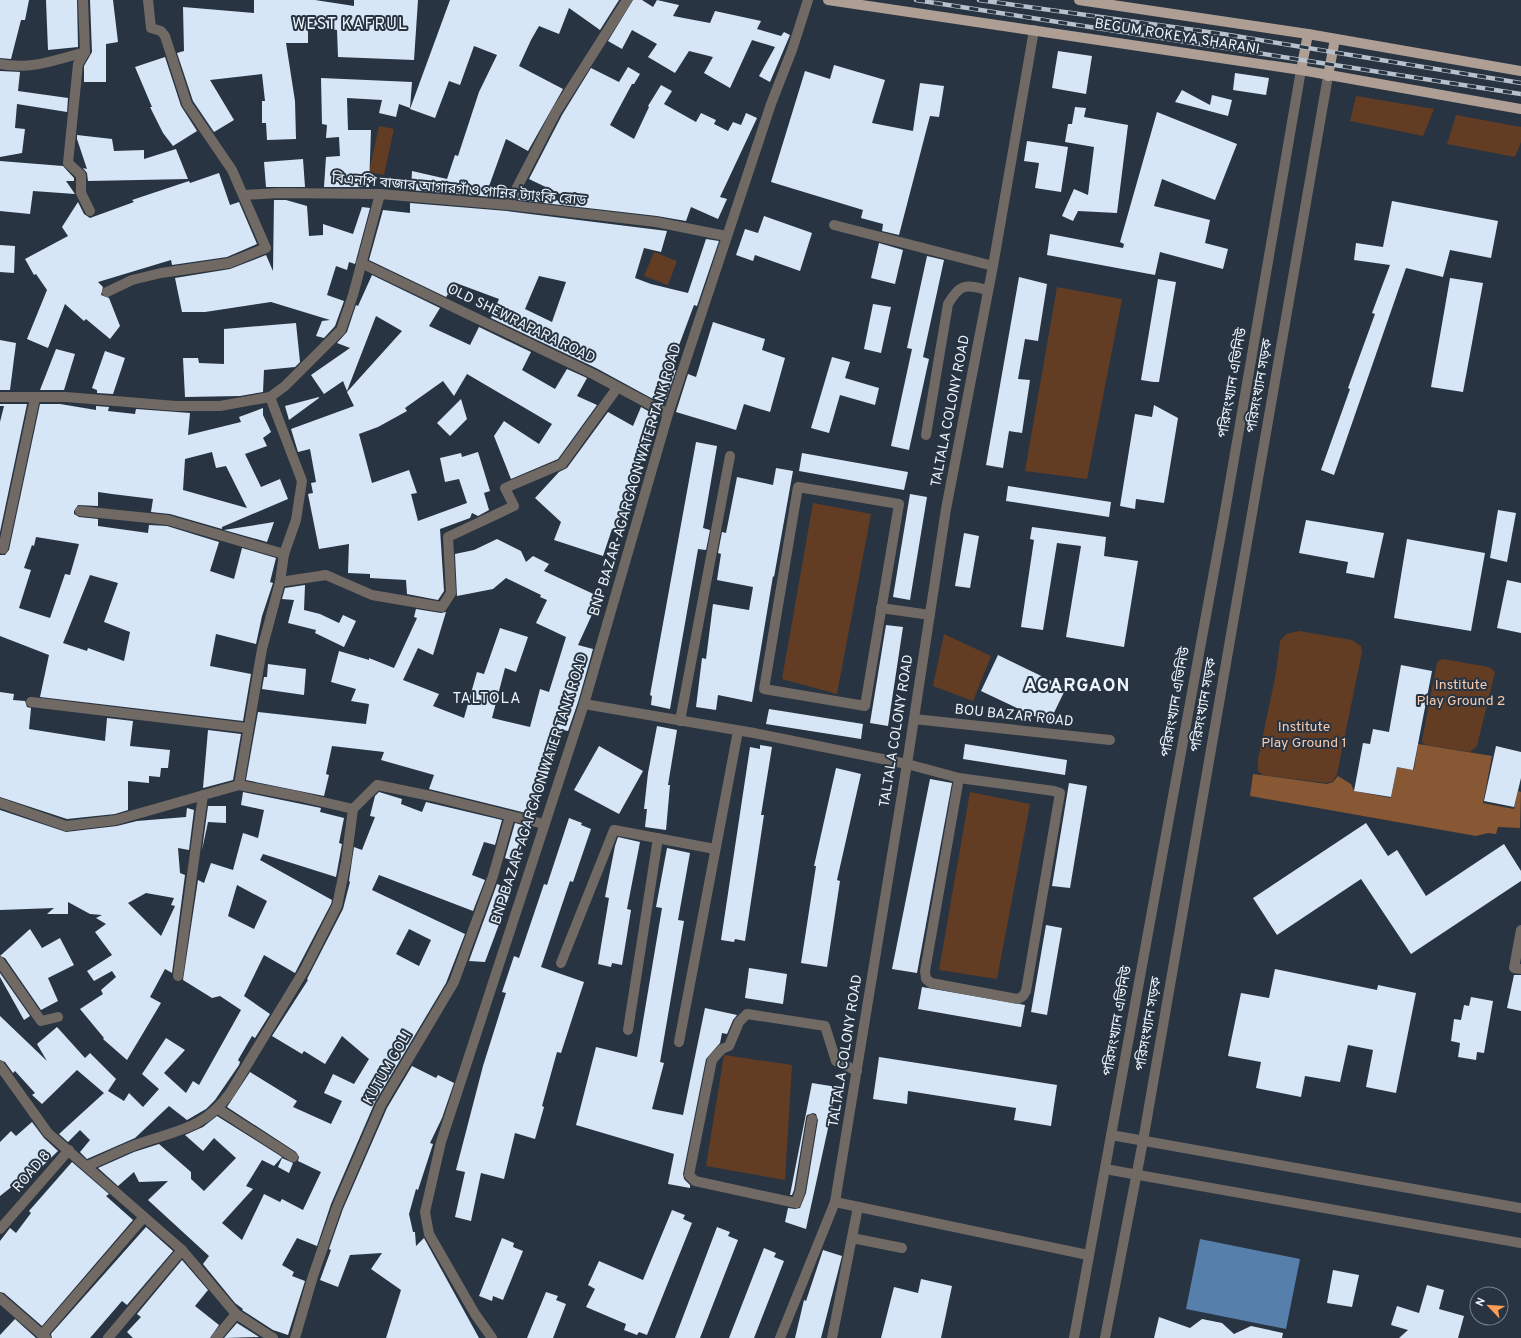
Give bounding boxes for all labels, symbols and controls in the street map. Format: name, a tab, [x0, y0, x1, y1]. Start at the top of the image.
district label: WEST KAFRUL	[292, 15, 408, 35]
street label: BEGUM ROKEYA SHARANI	[1093, 16, 1261, 58]
street label: বিএনপি বাজার আগারগাঁও পানির ট্যাংকি রোড	[330, 168, 588, 210]
street label: OLD SHEWRAPARA ROAD	[444, 281, 598, 367]
street label: পরিসংখ্যান এভিনিউ	[1214, 326, 1251, 439]
street label: TALTALA COLONY ROAD	[928, 334, 974, 488]
street label: পরিসংখ্যান সড়ক	[1242, 337, 1277, 434]
street label: BNP BAZAR-AGARGAON WATER TANK ROAD	[586, 342, 686, 618]
street label: পরিসংখ্যান এভিনিউ	[1157, 645, 1194, 758]
street label: BNP BAZAR-AGARGAON WATER TANK ROAD	[488, 651, 592, 927]
street label: TALTALA COLONY ROAD	[877, 653, 917, 809]
street label: পরিসংখ্যান সড়ক	[1186, 656, 1221, 753]
district label: AGARGAON	[1024, 675, 1130, 698]
park label: Institute Play Ground 2	[1417, 677, 1505, 710]
district label: TALTOLA	[453, 690, 521, 709]
street label: BOU BAZAR ROAD	[954, 701, 1074, 731]
park label: Institute Play Ground 1	[1261, 719, 1347, 752]
street label: পরিসংখ্যান এভিনিউ	[1099, 964, 1136, 1077]
street label: TALTALA COLONY ROAD	[826, 973, 866, 1129]
street label: পরিসংখ্যান সড়ক	[1131, 975, 1166, 1072]
street label: KUTUM GOLI	[360, 1028, 416, 1108]
street label: ROAD 8	[9, 1148, 55, 1196]
north arrow	[1469, 1286, 1509, 1326]
text: N	[1473, 1296, 1489, 1309]

